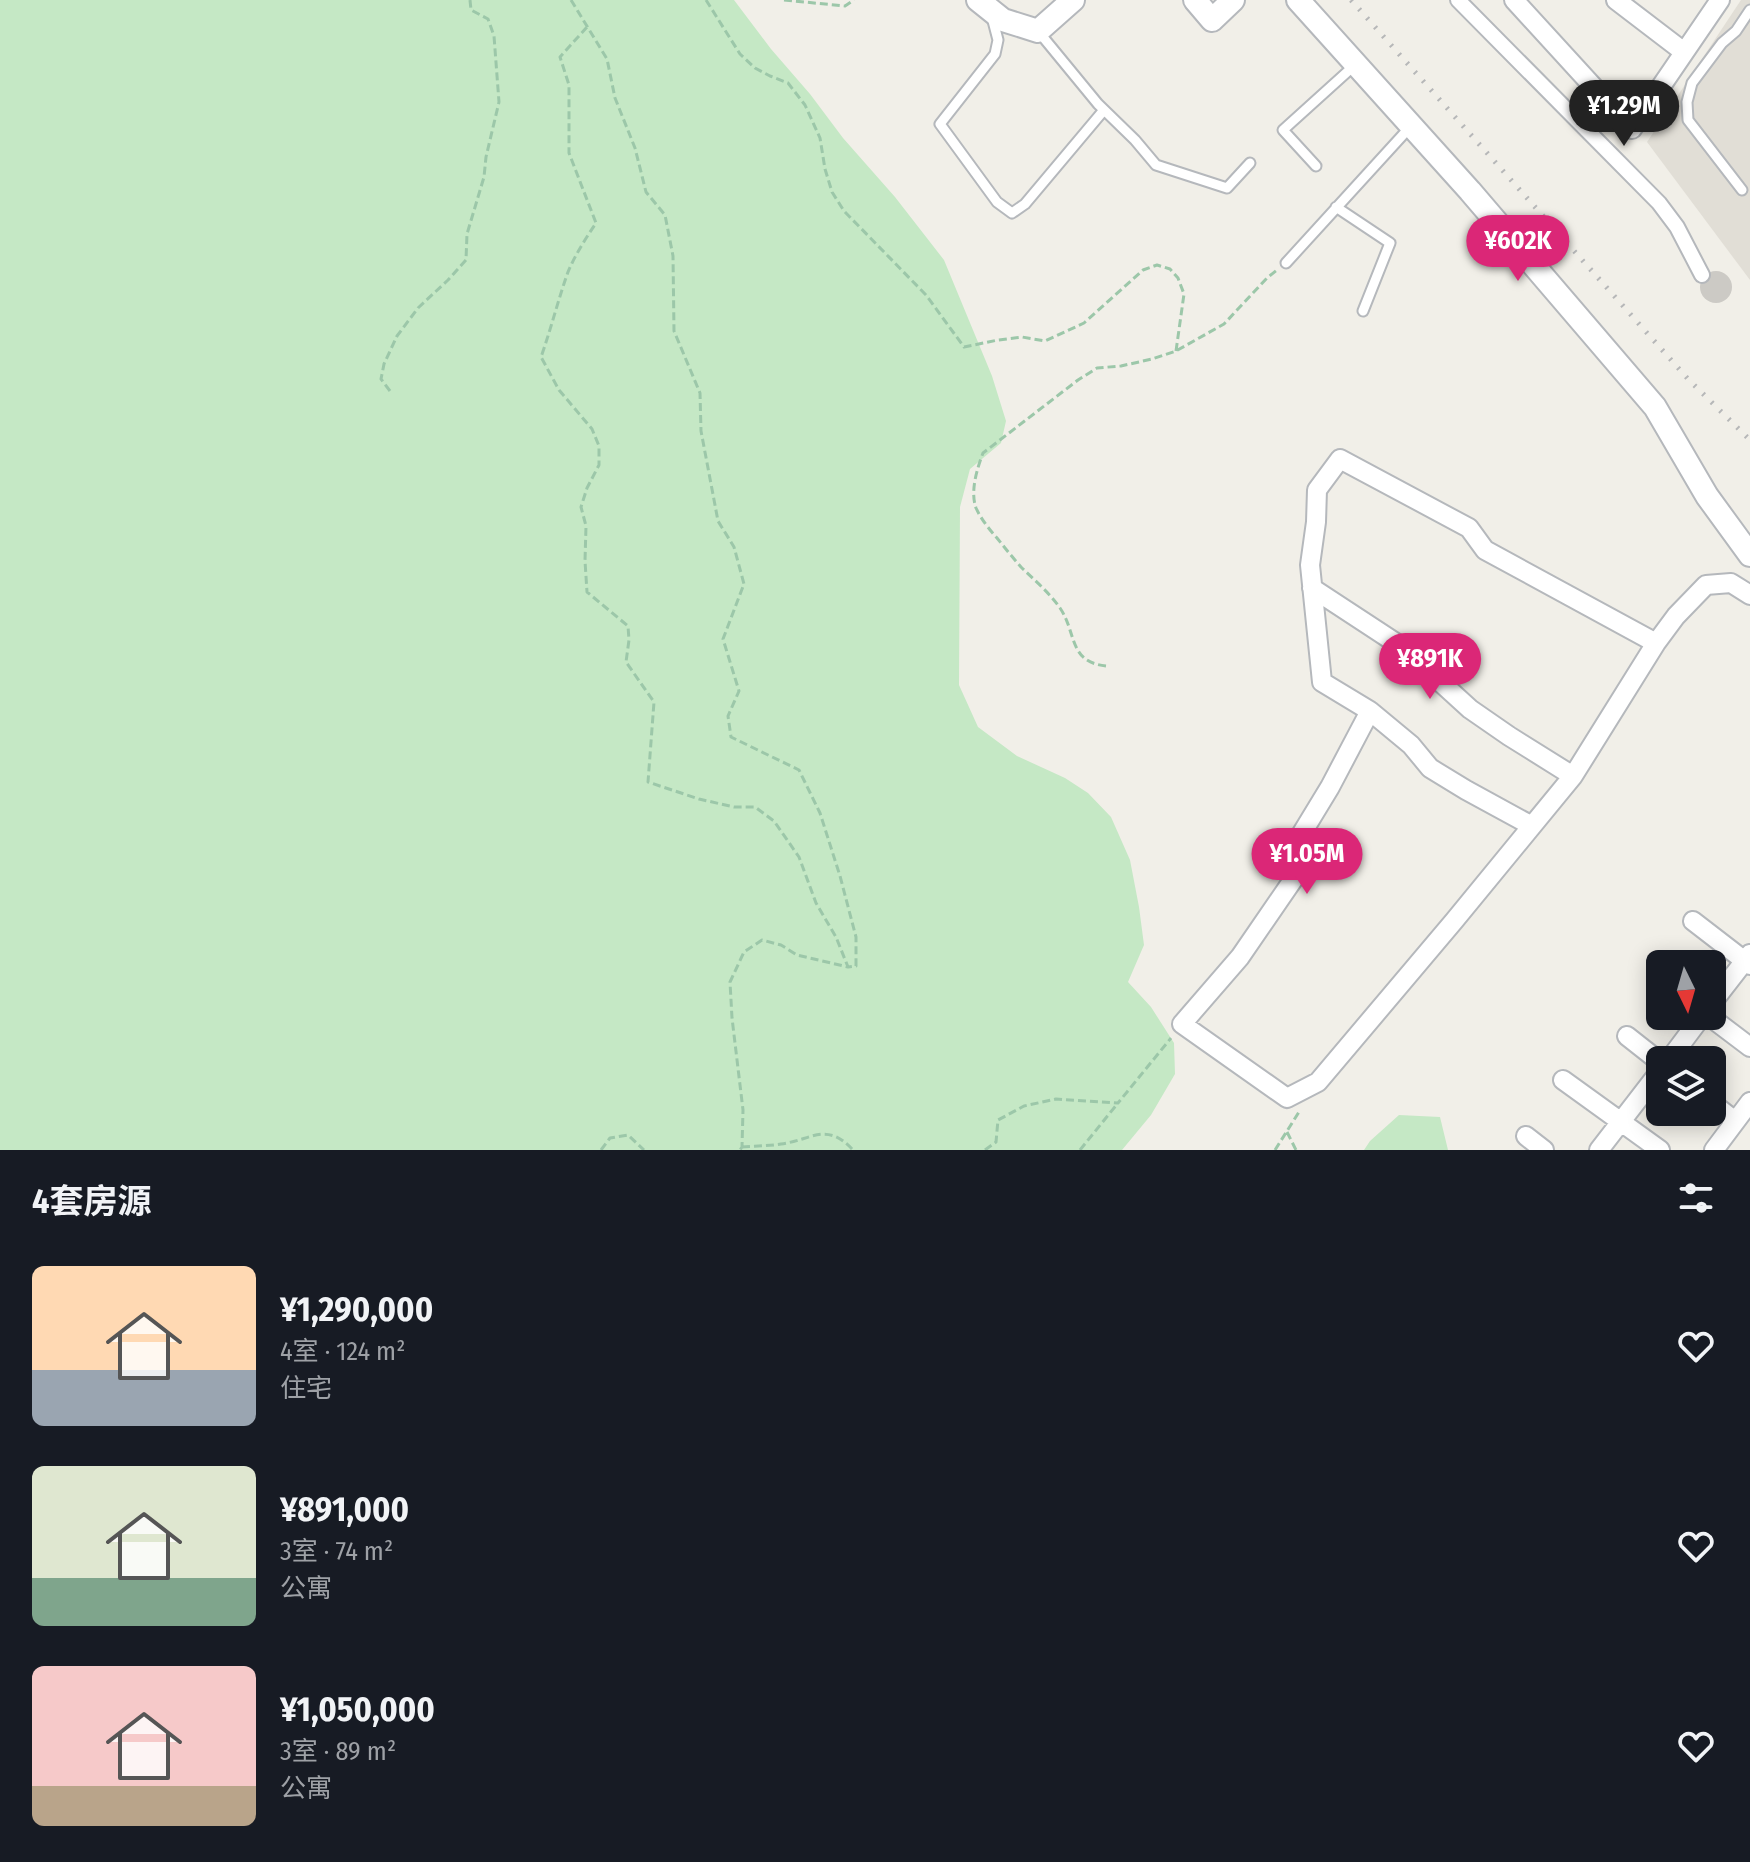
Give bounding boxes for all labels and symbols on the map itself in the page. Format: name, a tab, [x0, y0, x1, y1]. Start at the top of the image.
pin: ¥1.29M	[1559, 80, 1689, 148]
pin: ¥602K	[1462, 215, 1574, 283]
pin: ¥891K	[1374, 633, 1486, 701]
pin: ¥1.05M	[1242, 828, 1372, 896]
north arrow	[1646, 950, 1726, 1030]

